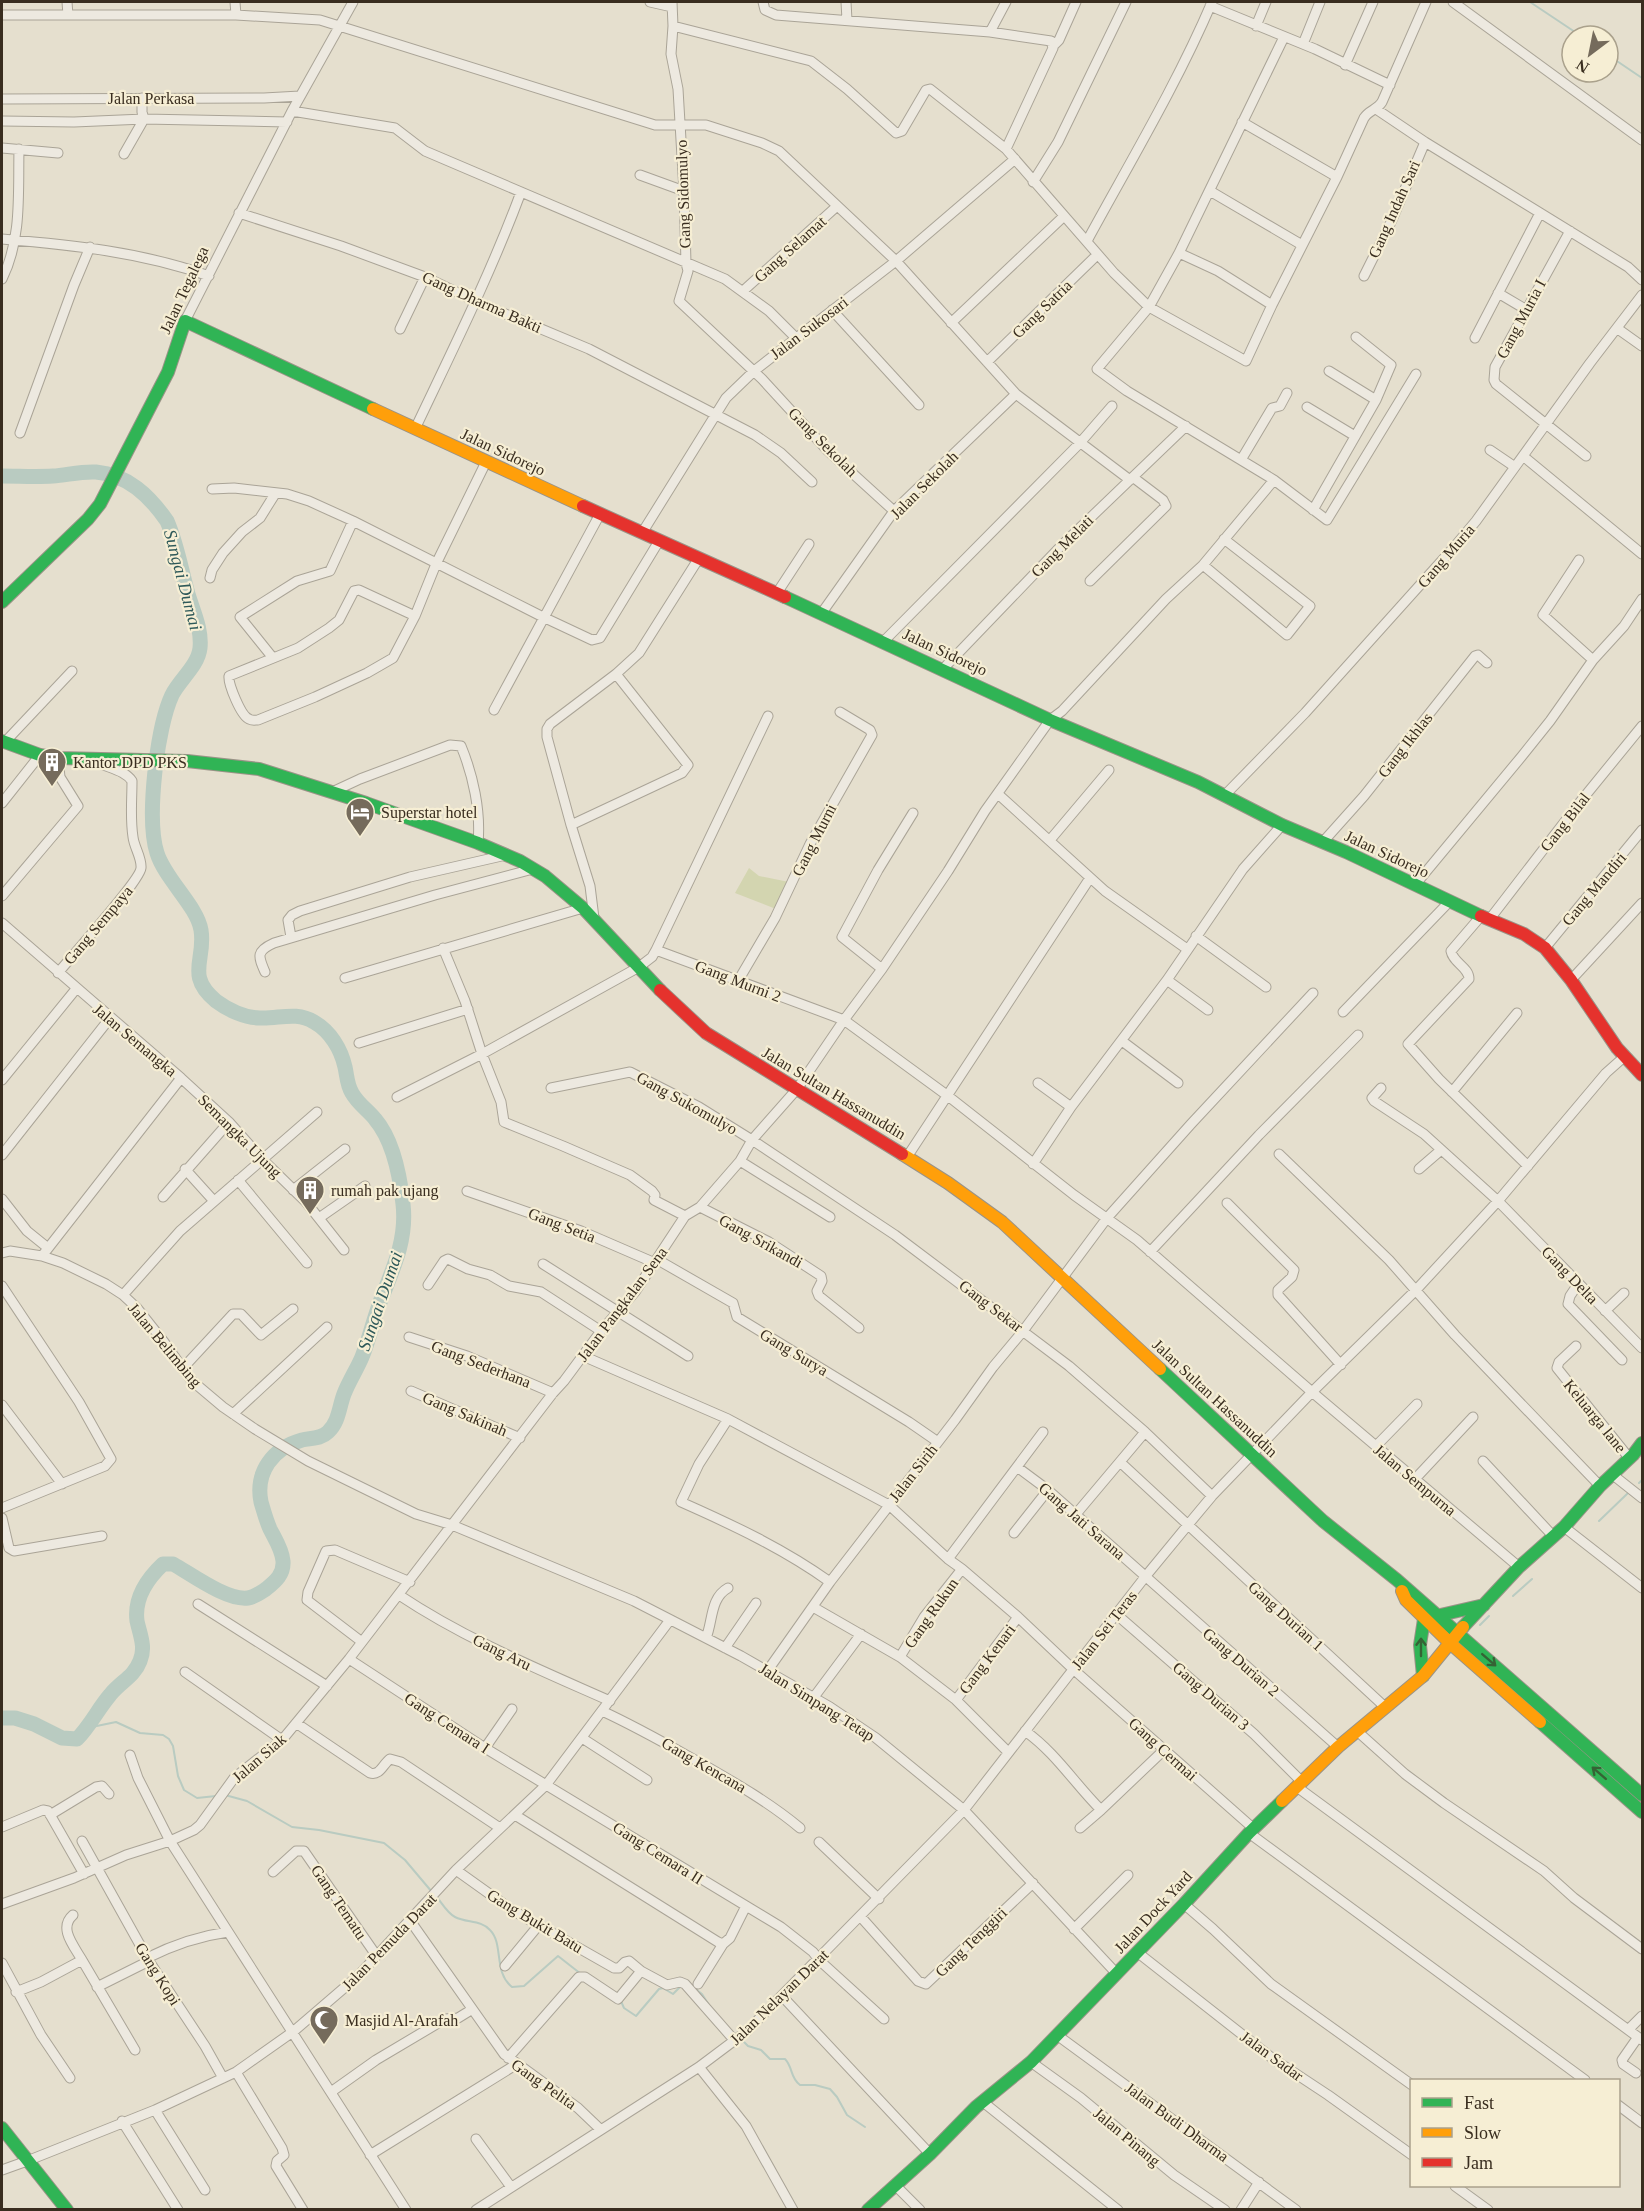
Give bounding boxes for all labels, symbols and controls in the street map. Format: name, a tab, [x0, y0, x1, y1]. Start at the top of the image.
north arrow	[1560, 24, 1620, 84]
text: N	[1573, 56, 1592, 77]
street label: Jalan Perkasa	[108, 90, 194, 107]
street label: Gang Sidomulyo	[673, 139, 694, 249]
street label: Gang Indah Sari	[1365, 157, 1424, 261]
street label: Gang Selamat	[751, 212, 830, 286]
street label: Jalan Tegalega	[156, 244, 212, 337]
street label: Gang Dharma Bakti	[419, 268, 545, 337]
street label: Gang Satria	[1009, 276, 1076, 342]
street label: Gang Muria I	[1493, 277, 1550, 362]
street label: Jalan Sukosari	[767, 293, 852, 363]
street label: Gang Sekolah	[784, 404, 861, 481]
street label: Jalan Sidorejo	[458, 425, 548, 480]
street label: Jalan Sekolah	[887, 448, 961, 522]
street label: Gang Melati	[1028, 511, 1098, 581]
street label: Gang Muria	[1414, 521, 1479, 592]
water label: Sungai Dumai	[160, 527, 206, 633]
street label: Jalan Sidorejo	[900, 625, 990, 680]
street label: Gang Ikhlas	[1374, 709, 1436, 781]
building icon: Kantor DPD PKS	[36, 746, 68, 788]
place label: Kantor DPD PKS	[73, 754, 187, 771]
street label: Gang Bilal	[1537, 789, 1594, 855]
hotel icon: Superstar hotel	[344, 796, 376, 838]
street label: Gang Murni	[789, 801, 841, 879]
place label: Superstar hotel	[381, 804, 478, 822]
street label: Jalan Sidorejo	[1342, 827, 1432, 882]
street label: Gang Mandiri	[1558, 849, 1631, 930]
street label: Gang Sempaya	[60, 882, 137, 968]
street label: Gang Murni 2	[692, 957, 783, 1006]
street label: Jalan Semangka	[89, 1000, 180, 1081]
street label: Jalan Sultan Hassanuddin	[759, 1043, 909, 1143]
street label: Gang Sukomulyo	[633, 1068, 740, 1139]
street label: Semangka Ujung	[194, 1091, 285, 1182]
building icon: rumah pak ujang	[294, 1174, 326, 1216]
place label: rumah pak ujang	[331, 1182, 439, 1200]
street label: Gang Setia	[526, 1204, 598, 1247]
street label: Gang Srikandi	[716, 1211, 806, 1272]
street label: Gang Delta	[1538, 1243, 1602, 1308]
street label: Jalan Pangkalan Sena	[573, 1244, 671, 1365]
water label: Sungai Dumai	[354, 1249, 406, 1353]
street label: Gang Sekar	[955, 1277, 1027, 1337]
street label: Jalan Belimbing	[124, 1300, 205, 1391]
street label: Gang Surya	[757, 1325, 831, 1380]
street label: Jalan Sultan Hassanuddin	[1149, 1336, 1281, 1460]
street label: Gang Sederhana	[428, 1337, 533, 1392]
street label: Keluarga lane	[1560, 1376, 1630, 1457]
street label: Gang Sakinah	[420, 1389, 510, 1440]
street label: Jalan Sirih	[885, 1441, 941, 1505]
street label: Jalan Sempurna	[1370, 1441, 1459, 1520]
street label: Gang Jati Sarana	[1035, 1479, 1128, 1564]
street label: Gang Rukun	[901, 1575, 962, 1652]
street label: Gang Durian 1	[1244, 1578, 1327, 1655]
street label: Jalan Sei Teras	[1068, 1587, 1140, 1673]
street label: Gang Kenari	[955, 1621, 1020, 1698]
street label: Gang Durian 2	[1199, 1624, 1282, 1700]
street label: Gang Aru	[470, 1631, 534, 1674]
one-way arrow	[1415, 1638, 1427, 1658]
one-way arrow	[1481, 1653, 1496, 1667]
street label: Gang Durian 3	[1169, 1658, 1252, 1734]
street label: Jalan Simpang Tetap	[756, 1660, 878, 1745]
street label: Gang Cemara I	[401, 1689, 493, 1758]
street label: Gang Cermai	[1125, 1714, 1201, 1785]
street label: Jalan Siak	[229, 1730, 289, 1786]
street label: Gang Kencana	[658, 1734, 749, 1797]
one-way arrow	[1591, 1767, 1607, 1781]
street label: Gang Cemara II	[609, 1818, 706, 1888]
street label: Gang Tematu	[307, 1862, 370, 1943]
street label: Jalan Dock Yard	[1111, 1868, 1195, 1956]
street label: Gang Bukit Batu	[484, 1886, 586, 1957]
street label: Jalan Pemuda Darat	[338, 1890, 440, 1994]
street label: Gang Tenggiri	[932, 1903, 1011, 1981]
street label: Gang Kopi	[131, 1940, 184, 2009]
street label: Jalan Nelayan Darat	[726, 1945, 833, 2049]
mosque icon: Masjid Al-Arafah	[308, 2004, 340, 2046]
place label: Masjid Al-Arafah	[345, 2012, 458, 2030]
street label: Jalan Sadar	[1237, 2028, 1307, 2085]
street label: Gang Pelita	[508, 2056, 580, 2113]
street label: Jalan Budi Dharma	[1122, 2079, 1232, 2165]
legend	[1410, 2079, 1620, 2187]
text: Fast	[1464, 2093, 1494, 2113]
street label: Jalan Pinang	[1090, 2104, 1164, 2170]
text: Slow	[1464, 2123, 1501, 2143]
text: Jam	[1464, 2153, 1493, 2173]

